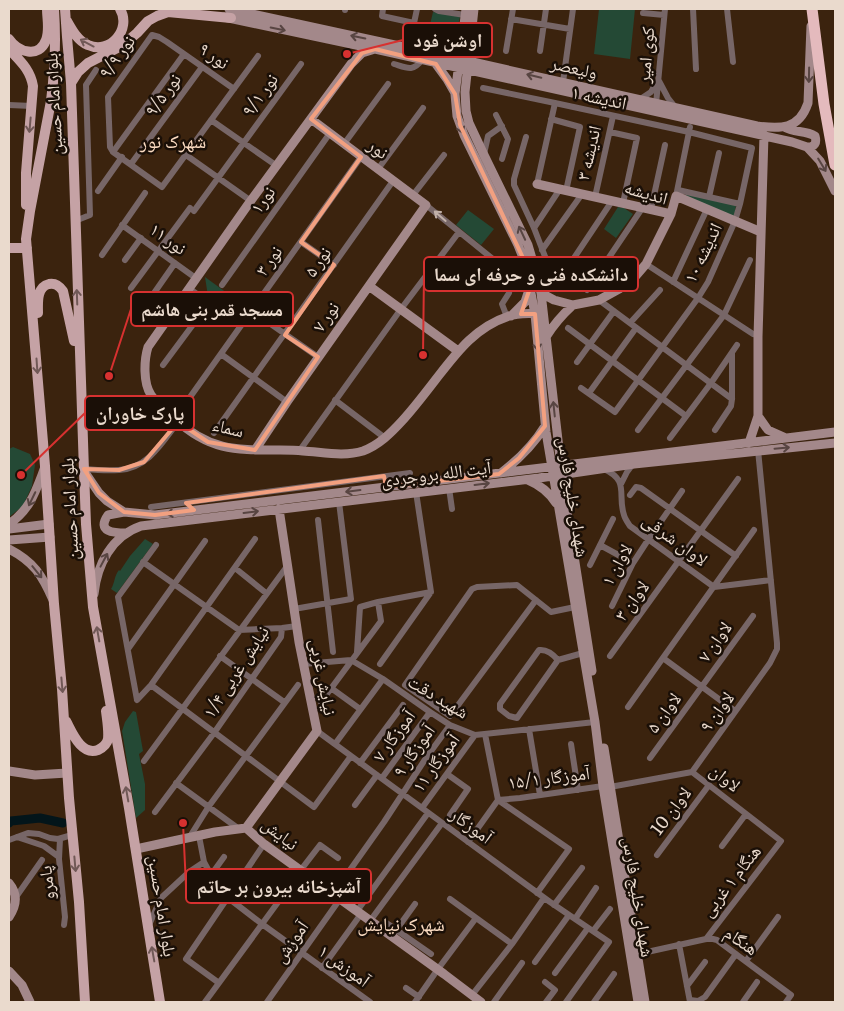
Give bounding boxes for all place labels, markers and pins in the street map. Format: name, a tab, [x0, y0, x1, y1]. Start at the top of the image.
callout: اوشن فود	[403, 23, 492, 57]
callout: دانشکده فنی و حرفه ای سما	[424, 257, 638, 291]
callout: مسجد قمر بنی هاشم	[131, 292, 293, 326]
callout: پارک خاوران	[85, 396, 194, 430]
callout: آشپزخانه بیرون بر حاتم	[186, 869, 371, 903]

